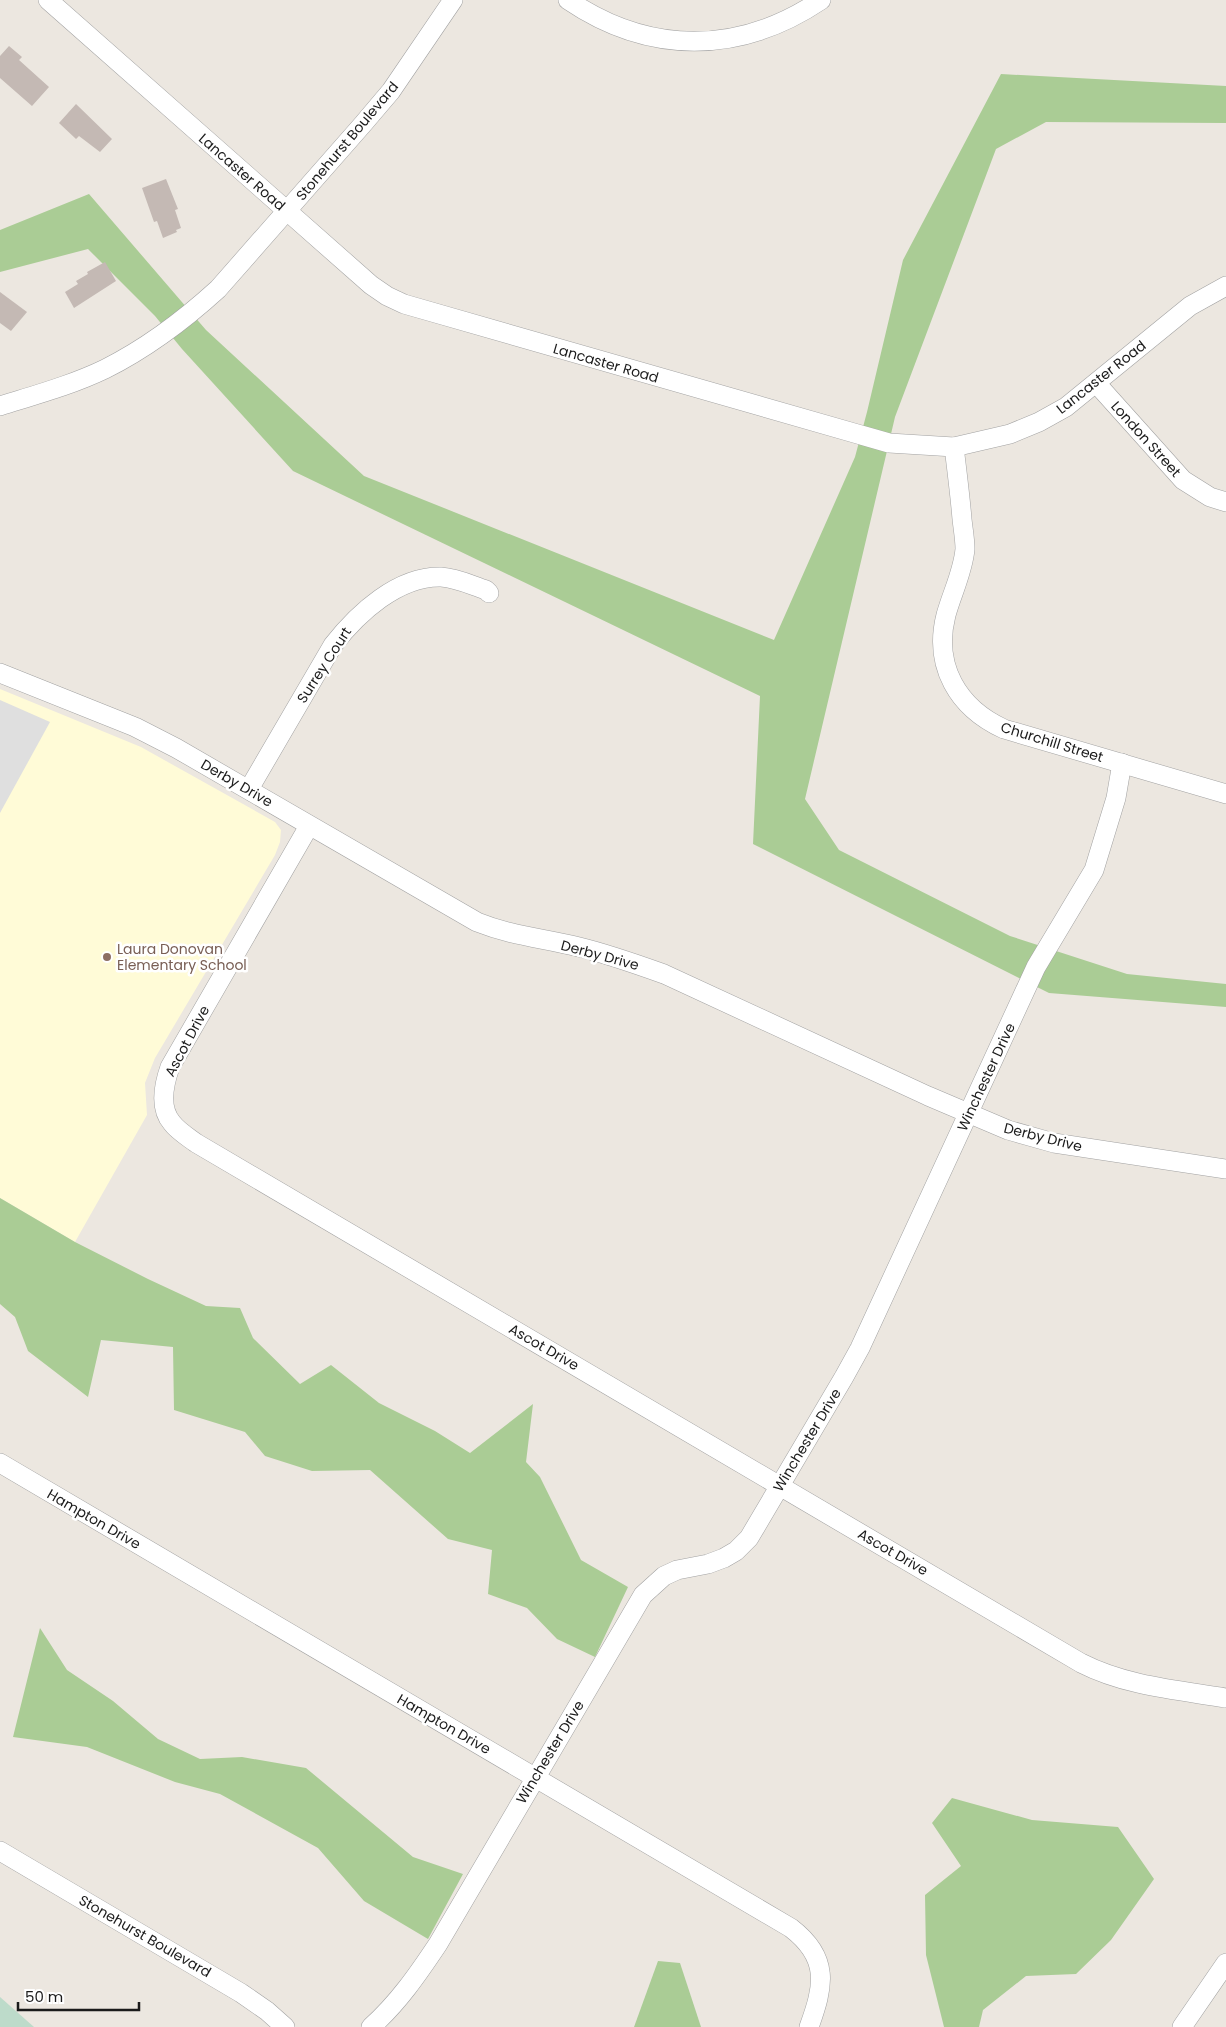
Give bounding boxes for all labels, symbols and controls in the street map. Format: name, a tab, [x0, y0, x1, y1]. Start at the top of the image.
street label: Stonehurst Boulevard	[291, 77, 403, 205]
street label: Lancaster Road	[194, 129, 290, 215]
street label: Lancaster Road	[1052, 336, 1150, 418]
street label: Lancaster Road	[551, 338, 661, 388]
street label: London Street	[1106, 397, 1186, 481]
street label: Surrey Court	[292, 623, 356, 707]
street label: Churchill Street	[998, 717, 1106, 767]
street label: Derby Drive	[197, 754, 277, 812]
street label: Derby Drive	[559, 935, 642, 975]
place label: Laura Donovan Elementary School	[117, 939, 247, 975]
marker: Laura Donovan Elementary School	[101, 951, 113, 963]
street label: Ascot Drive	[160, 1002, 214, 1080]
street label: Winchester Drive	[952, 1019, 1020, 1134]
street label: Derby Drive	[1002, 1118, 1085, 1156]
street label: Ascot Drive	[505, 1319, 583, 1375]
street label: Winchester Drive	[768, 1384, 846, 1495]
street label: Hampton Drive	[44, 1484, 145, 1554]
street label: Ascot Drive	[854, 1524, 932, 1580]
street label: Hampton Drive	[394, 1689, 495, 1759]
street label: Winchester Drive	[511, 1696, 589, 1807]
street label: Stonehurst Boulevard	[75, 1890, 215, 1982]
scale bar	[18, 1980, 139, 2012]
text: 50 m	[25, 1986, 63, 2007]

